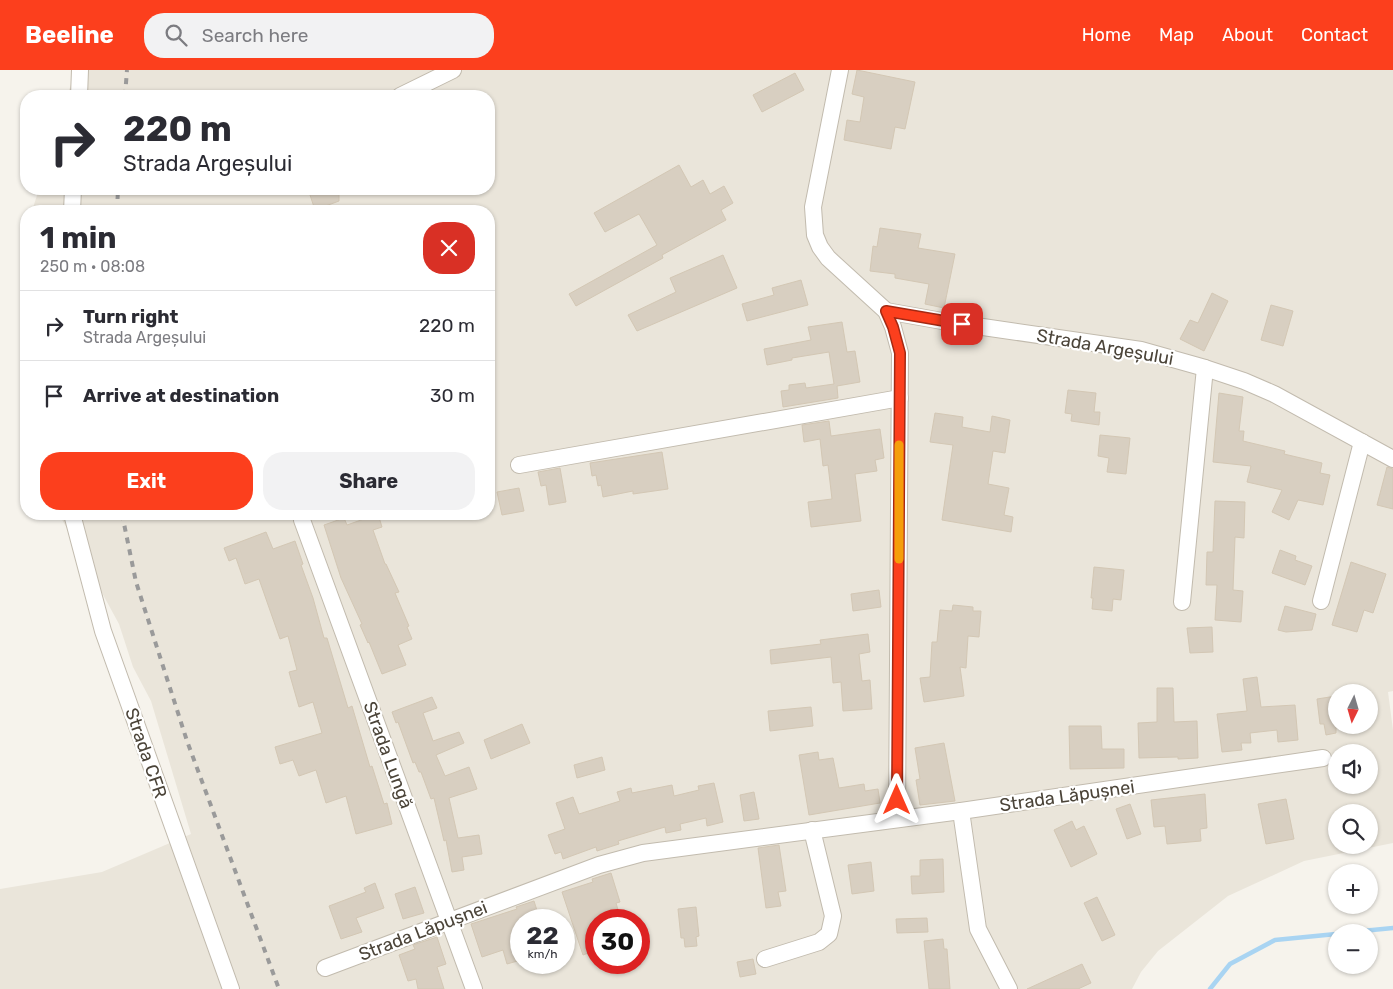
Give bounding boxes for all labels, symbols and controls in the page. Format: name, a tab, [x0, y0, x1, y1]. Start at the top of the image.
search box	[144, 13, 494, 58]
text: Beeline	[25, 21, 114, 49]
icon: search	[162, 21, 190, 49]
text: Search here	[202, 24, 308, 47]
text: Home	[1082, 24, 1131, 46]
text: Map	[1159, 24, 1194, 46]
text: About	[1222, 24, 1273, 46]
text: Contact	[1301, 24, 1368, 46]
text: 220 m	[123, 108, 232, 150]
icon: right	[40, 110, 105, 175]
text: Strada Argeșului	[123, 150, 292, 177]
text: 1 min	[40, 220, 117, 256]
button: close	[423, 222, 475, 274]
text: 250 m · 08:08	[40, 257, 145, 276]
pin	[941, 303, 983, 345]
text: Turn right	[83, 305, 178, 328]
icon: arrive	[948, 310, 976, 338]
icon: right	[40, 312, 68, 340]
text: 220 m	[419, 314, 475, 337]
street label: Strada Argeșului	[1035, 324, 1175, 370]
text: Strada Argeșului	[83, 328, 206, 347]
icon: arrive	[40, 382, 68, 410]
text: Arrive at destination	[83, 384, 279, 407]
text: 30 m	[430, 384, 475, 407]
button: Exit	[40, 452, 253, 510]
button: Share	[263, 452, 475, 510]
north arrow	[1328, 684, 1378, 734]
map controls	[1328, 684, 1378, 974]
street label: Strada Lungă	[358, 699, 418, 811]
street label: Strada CFR	[120, 705, 172, 801]
button: sound	[1328, 744, 1378, 794]
position arrow	[870, 773, 922, 825]
street label: Strada Lăpușnei	[998, 776, 1136, 816]
button: search	[1328, 804, 1378, 854]
button: +	[1328, 864, 1378, 914]
street label: Strada Lăpușnei	[356, 896, 490, 966]
speed limit sign: 30	[585, 909, 650, 974]
text: 22	[526, 921, 559, 950]
button: −	[1328, 924, 1378, 974]
text: km/h	[528, 947, 557, 961]

